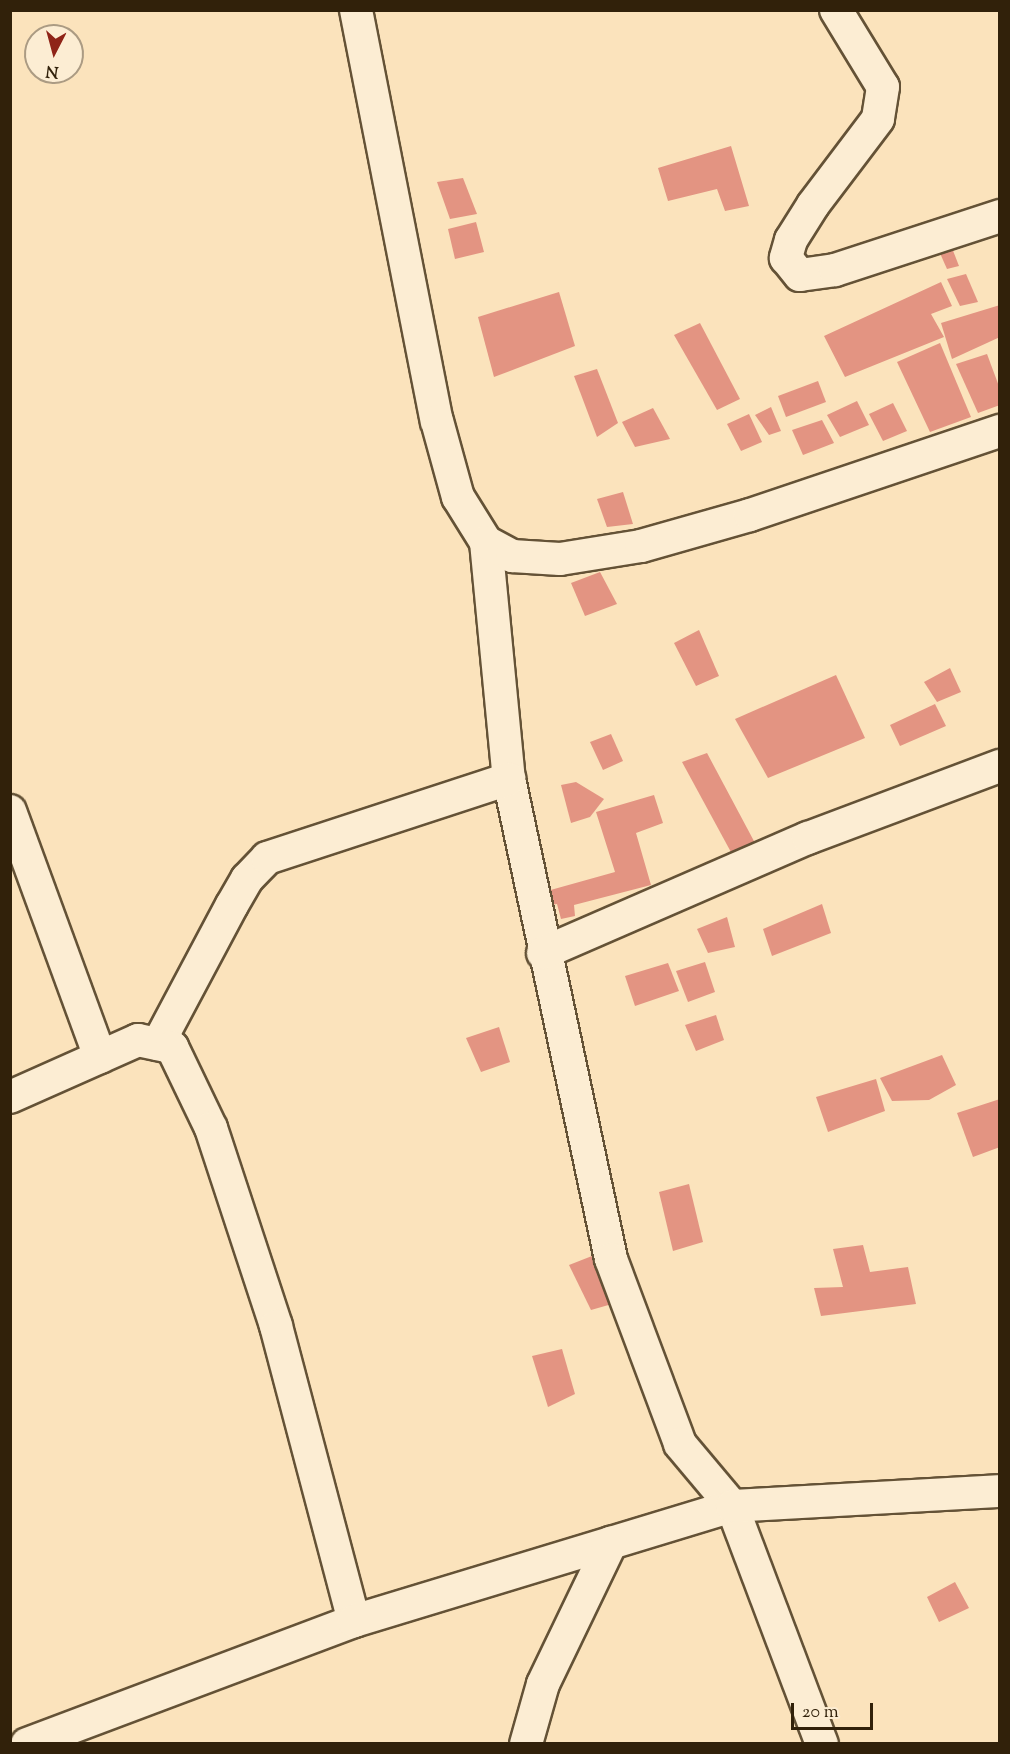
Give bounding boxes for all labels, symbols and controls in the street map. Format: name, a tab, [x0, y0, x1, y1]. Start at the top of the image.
north arrow	[24, 24, 84, 84]
text: N	[45, 58, 60, 83]
scale bar	[794, 1691, 876, 1729]
text: 20 m	[802, 1700, 839, 1726]

